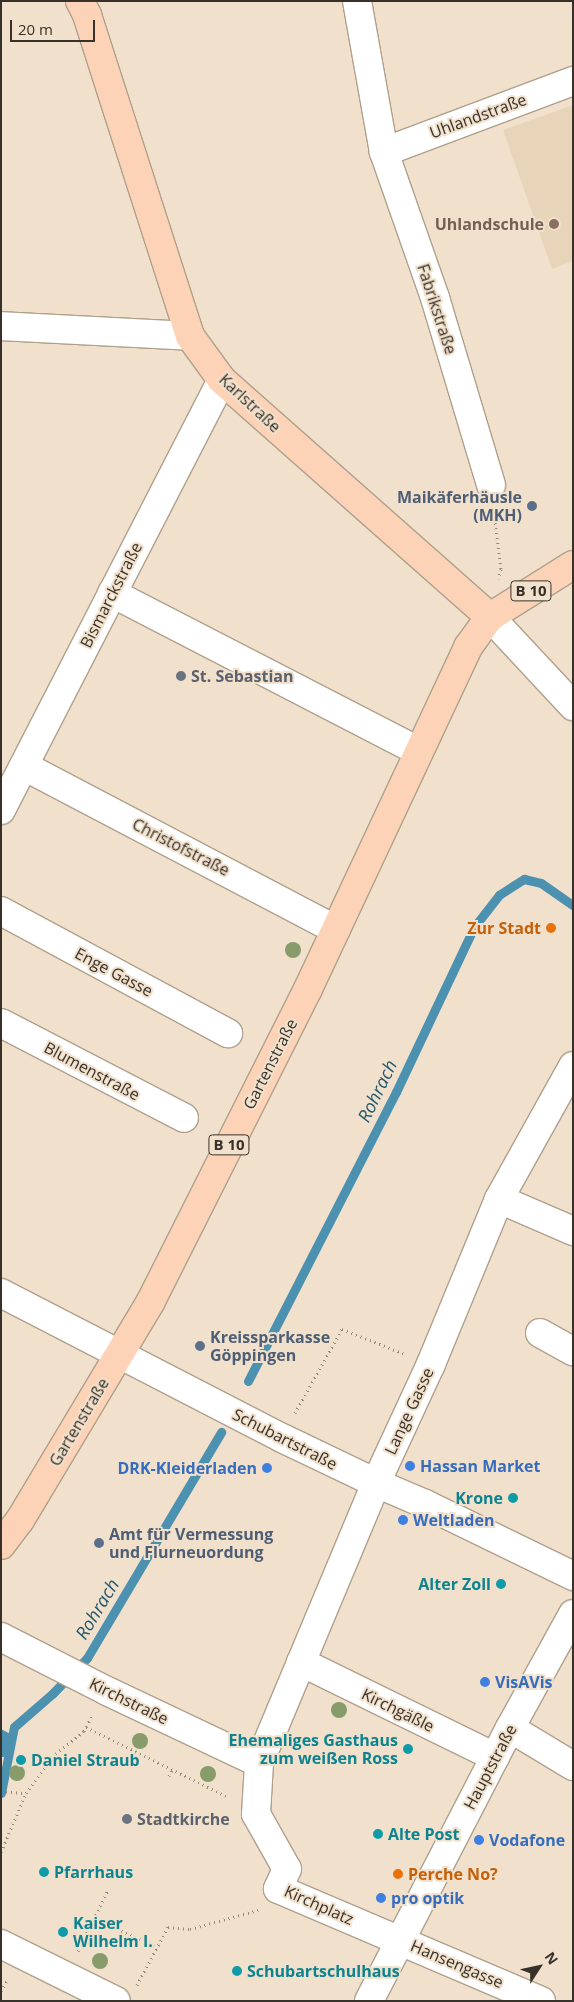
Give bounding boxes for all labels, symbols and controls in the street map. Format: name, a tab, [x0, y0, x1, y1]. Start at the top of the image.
scale bar	[12, 10, 98, 42]
text: 20 m	[18, 19, 53, 39]
street label: Uhlandstraße	[427, 90, 529, 142]
place label: Uhlandschule	[435, 214, 544, 234]
marker: Uhlandschule	[548, 218, 560, 230]
street label: Fabrikstraße	[413, 262, 461, 356]
street label: Karlstraße	[215, 370, 285, 436]
place label: Maikäferhäusle (MKH)	[397, 487, 522, 525]
marker: Maikäferhäusle (MKH)	[526, 500, 538, 512]
street label: Bismarckstraße	[76, 539, 146, 651]
road number: B 10	[510, 578, 552, 604]
place label: St. Sebastian	[191, 666, 293, 686]
marker: St. Sebastian	[175, 670, 187, 682]
street label: Christofstraße	[129, 814, 233, 880]
place label: Zur Stadt	[467, 918, 541, 938]
marker: Zur Stadt	[545, 922, 557, 934]
street label: Enge Gasse	[72, 944, 156, 1000]
street label: Gartenstraße	[239, 1015, 301, 1113]
street label: Blumenstraße	[41, 1038, 143, 1104]
water label: Rohrach	[353, 1056, 401, 1126]
road number: B 10	[208, 1132, 250, 1158]
place label: Kreissparkasse Göppingen	[210, 1327, 330, 1365]
marker: Kreissparkasse Göppingen	[194, 1340, 206, 1352]
street label: Lange Gasse	[381, 1365, 437, 1457]
street label: Gartenstraße	[45, 1375, 113, 1469]
street label: Schubartstraße	[230, 1404, 340, 1474]
place label: Hassan Market	[420, 1456, 540, 1476]
place label: DRK-Kleiderladen	[117, 1458, 257, 1478]
marker: Hassan Market	[404, 1460, 416, 1472]
marker: DRK-Kleiderladen	[261, 1462, 273, 1474]
place label: Krone	[455, 1488, 503, 1508]
marker: Krone	[507, 1492, 519, 1504]
place label: Weltladen	[413, 1510, 494, 1530]
marker: Weltladen	[397, 1514, 409, 1526]
place label: Amt für Vermessung und Flurneuordung	[109, 1524, 273, 1562]
marker: Amt für Vermessung und Flurneuordung	[93, 1537, 105, 1549]
place label: Alter Zoll	[418, 1574, 491, 1594]
water label: Rohrach	[71, 1575, 123, 1643]
marker: Alter Zoll	[495, 1578, 507, 1590]
place label: VisAVis	[495, 1672, 553, 1692]
street label: Kirchstraße	[86, 1674, 172, 1728]
marker: VisAVis	[479, 1676, 491, 1688]
street label: Kirchgäßle	[359, 1684, 437, 1736]
street label: Hauptstraße	[460, 1721, 520, 1813]
place label: Ehemaliges Gasthaus zum weißen Ross	[229, 1730, 398, 1768]
marker: Ehemaliges Gasthaus zum weißen Ross	[402, 1743, 414, 1755]
place label: Daniel Straub	[31, 1750, 140, 1770]
marker: Daniel Straub	[15, 1754, 27, 1766]
place label: Stadtkirche	[137, 1809, 230, 1829]
marker: Stadtkirche	[121, 1813, 133, 1825]
place label: Alte Post	[388, 1824, 459, 1844]
marker: Alte Post	[372, 1828, 384, 1840]
place label: Vodafone	[489, 1830, 565, 1850]
marker: Vodafone	[473, 1834, 485, 1846]
place label: Pfarrhaus	[54, 1862, 133, 1882]
place label: Perche No?	[408, 1864, 498, 1884]
marker: Pfarrhaus	[38, 1866, 50, 1878]
marker: Perche No?	[392, 1868, 404, 1880]
street label: Kirchplatz	[281, 1881, 357, 1929]
place label: pro optik	[391, 1888, 464, 1908]
marker: pro optik	[375, 1892, 387, 1904]
place label: Kaiser Wilhelm I.	[73, 1913, 153, 1951]
marker: Kaiser Wilhelm I.	[57, 1926, 69, 1938]
street label: Hansengasse	[408, 1936, 506, 1992]
north arrow	[514, 1942, 564, 1992]
text: N	[541, 1948, 563, 1968]
place label: Schubartschulhaus	[247, 1961, 400, 1981]
marker: Schubartschulhaus	[231, 1965, 243, 1977]

